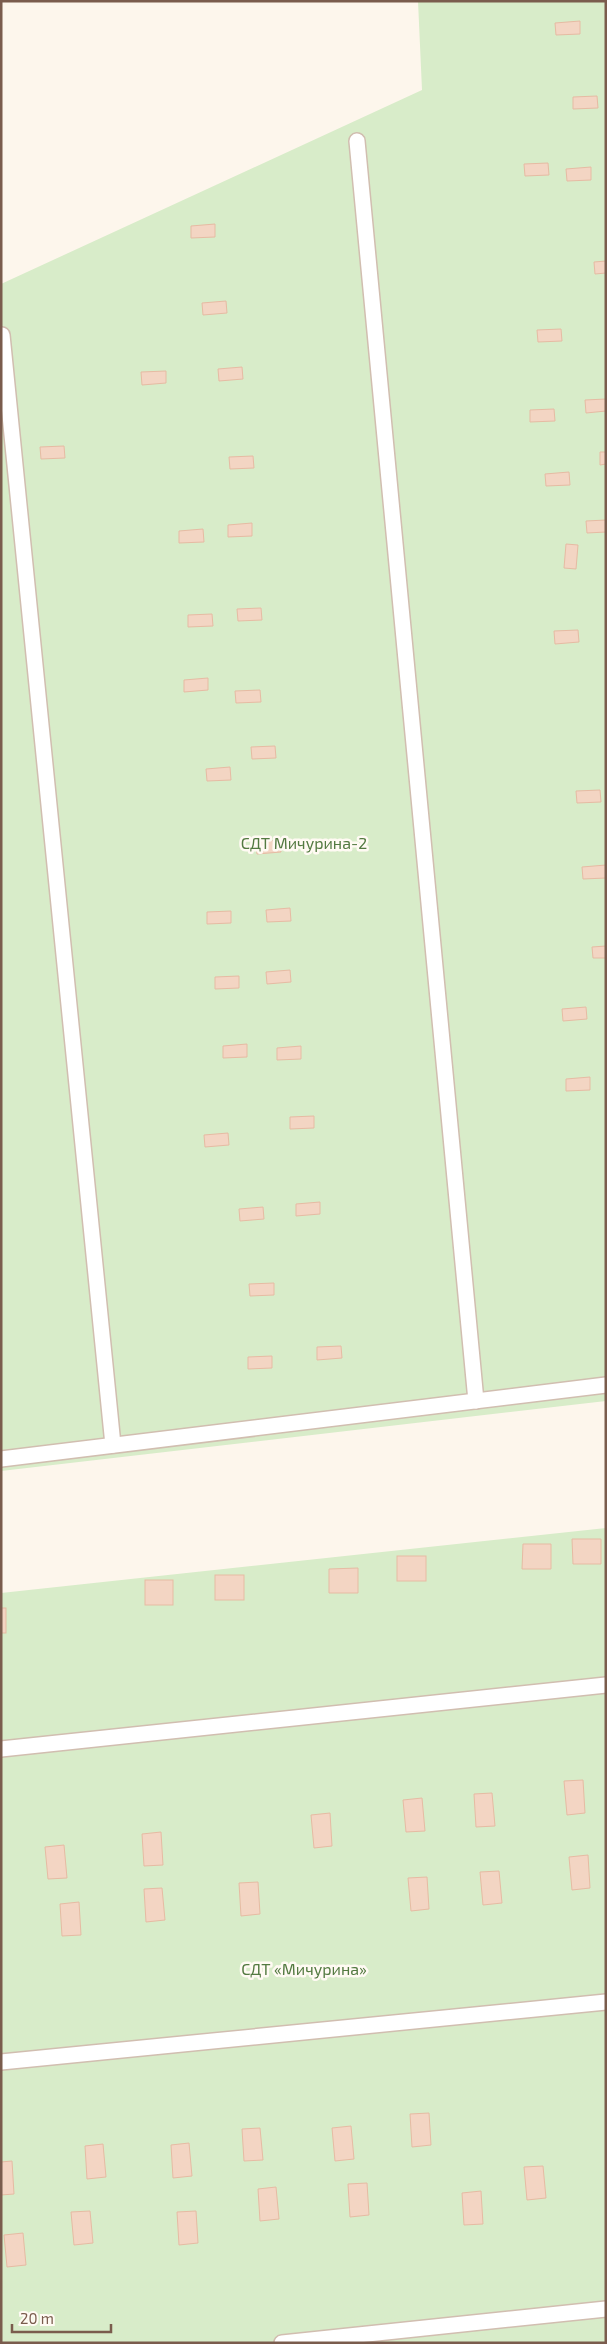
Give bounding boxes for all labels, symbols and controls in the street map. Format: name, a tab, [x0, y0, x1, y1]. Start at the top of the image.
park label: СДТ Мичурина-2	[241, 833, 367, 853]
park label: СДТ «Мичурина»	[241, 1959, 367, 1979]
scale bar	[12, 2302, 111, 2334]
text: 20 m	[20, 2309, 54, 2327]

